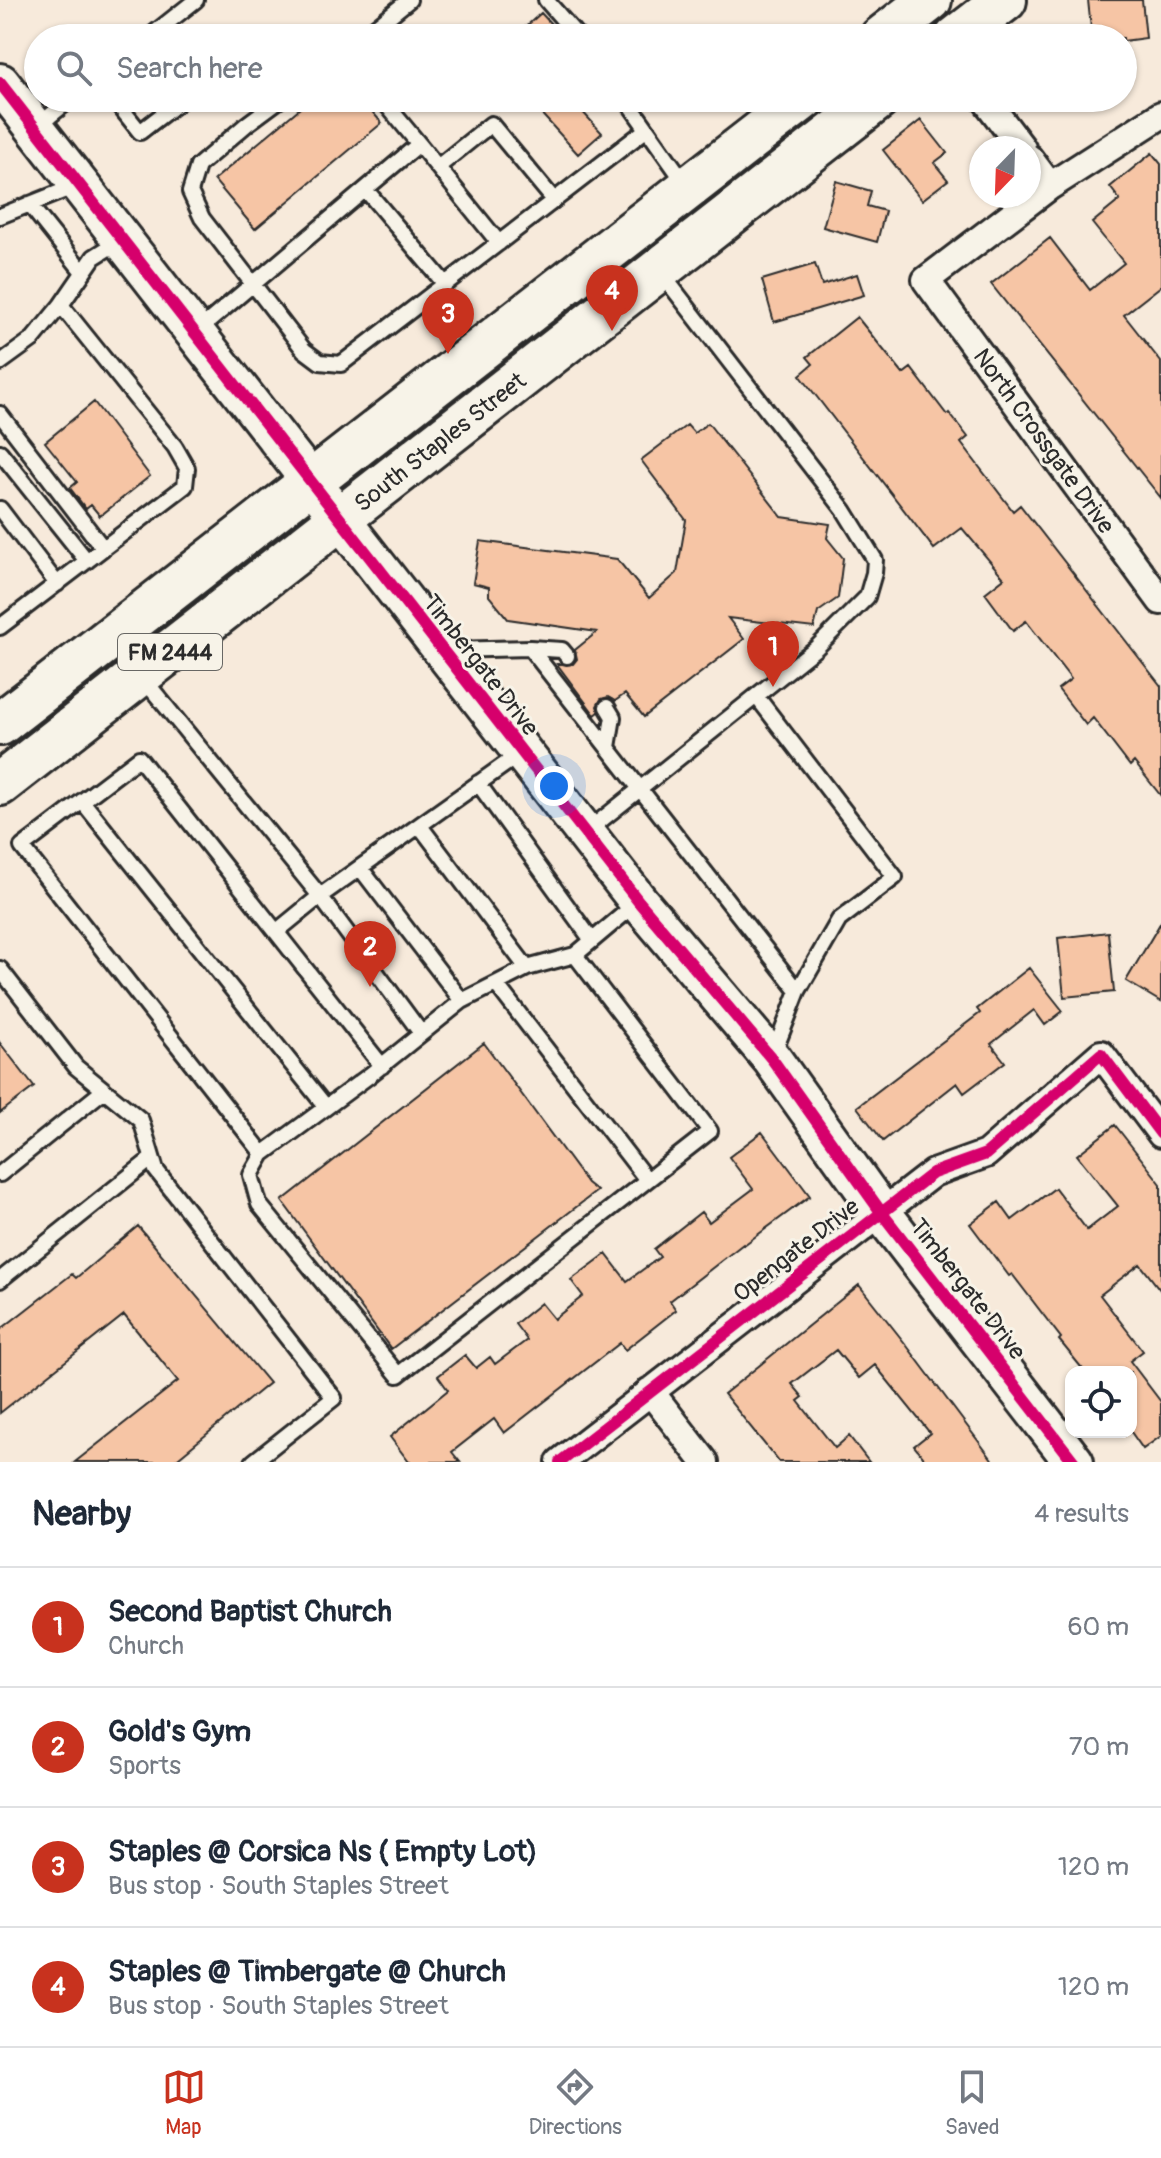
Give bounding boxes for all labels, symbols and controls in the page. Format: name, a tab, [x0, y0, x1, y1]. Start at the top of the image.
search box	[24, 24, 1137, 112]
icon: search	[52, 46, 96, 90]
text: Search here	[116, 50, 263, 87]
north arrow	[969, 136, 1041, 208]
pin: 4	[586, 265, 638, 331]
pin: 3	[422, 288, 474, 354]
street label: North Crossgate Drive	[967, 343, 1121, 540]
street label: South Staples Street	[349, 366, 532, 518]
street label: Timbergate Drive	[417, 589, 545, 742]
pin: 1	[747, 621, 799, 687]
road number: FM 2444	[118, 634, 222, 670]
your location	[534, 766, 574, 806]
pin: 2	[344, 921, 396, 987]
street label: Opengate Drive	[728, 1192, 865, 1309]
street label: Timbergate Drive	[904, 1213, 1032, 1366]
map controls	[1065, 1366, 1137, 1438]
button: locate	[1065, 1366, 1137, 1438]
text: Nearby	[32, 1493, 131, 1536]
text: 4 results	[1034, 1498, 1129, 1530]
text: Second Baptist Church	[108, 1593, 392, 1630]
text: 1	[53, 1611, 63, 1643]
text: 60 m	[1067, 1611, 1129, 1643]
text: Church	[108, 1630, 184, 1662]
text: Gold's Gym	[108, 1713, 251, 1750]
text: 2	[51, 1731, 65, 1763]
text: 70 m	[1069, 1731, 1129, 1763]
text: Sports	[108, 1750, 181, 1782]
text: Staples @ Corsica Ns ( Empty Lot)	[108, 1833, 537, 1870]
text: 3	[51, 1851, 65, 1883]
text: 120 m	[1058, 1851, 1129, 1883]
text: Bus stop · South Staples Street	[108, 1870, 449, 1902]
text: Staples @ Timbergate @ Church	[108, 1953, 506, 1990]
text: 4	[50, 1971, 66, 2003]
text: 120 m	[1058, 1971, 1129, 2003]
text: Bus stop · South Staples Street	[108, 1990, 449, 2022]
tab: Map	[162, 2065, 206, 2141]
tab: Directions	[529, 2065, 622, 2141]
tab: Saved	[945, 2065, 999, 2141]

